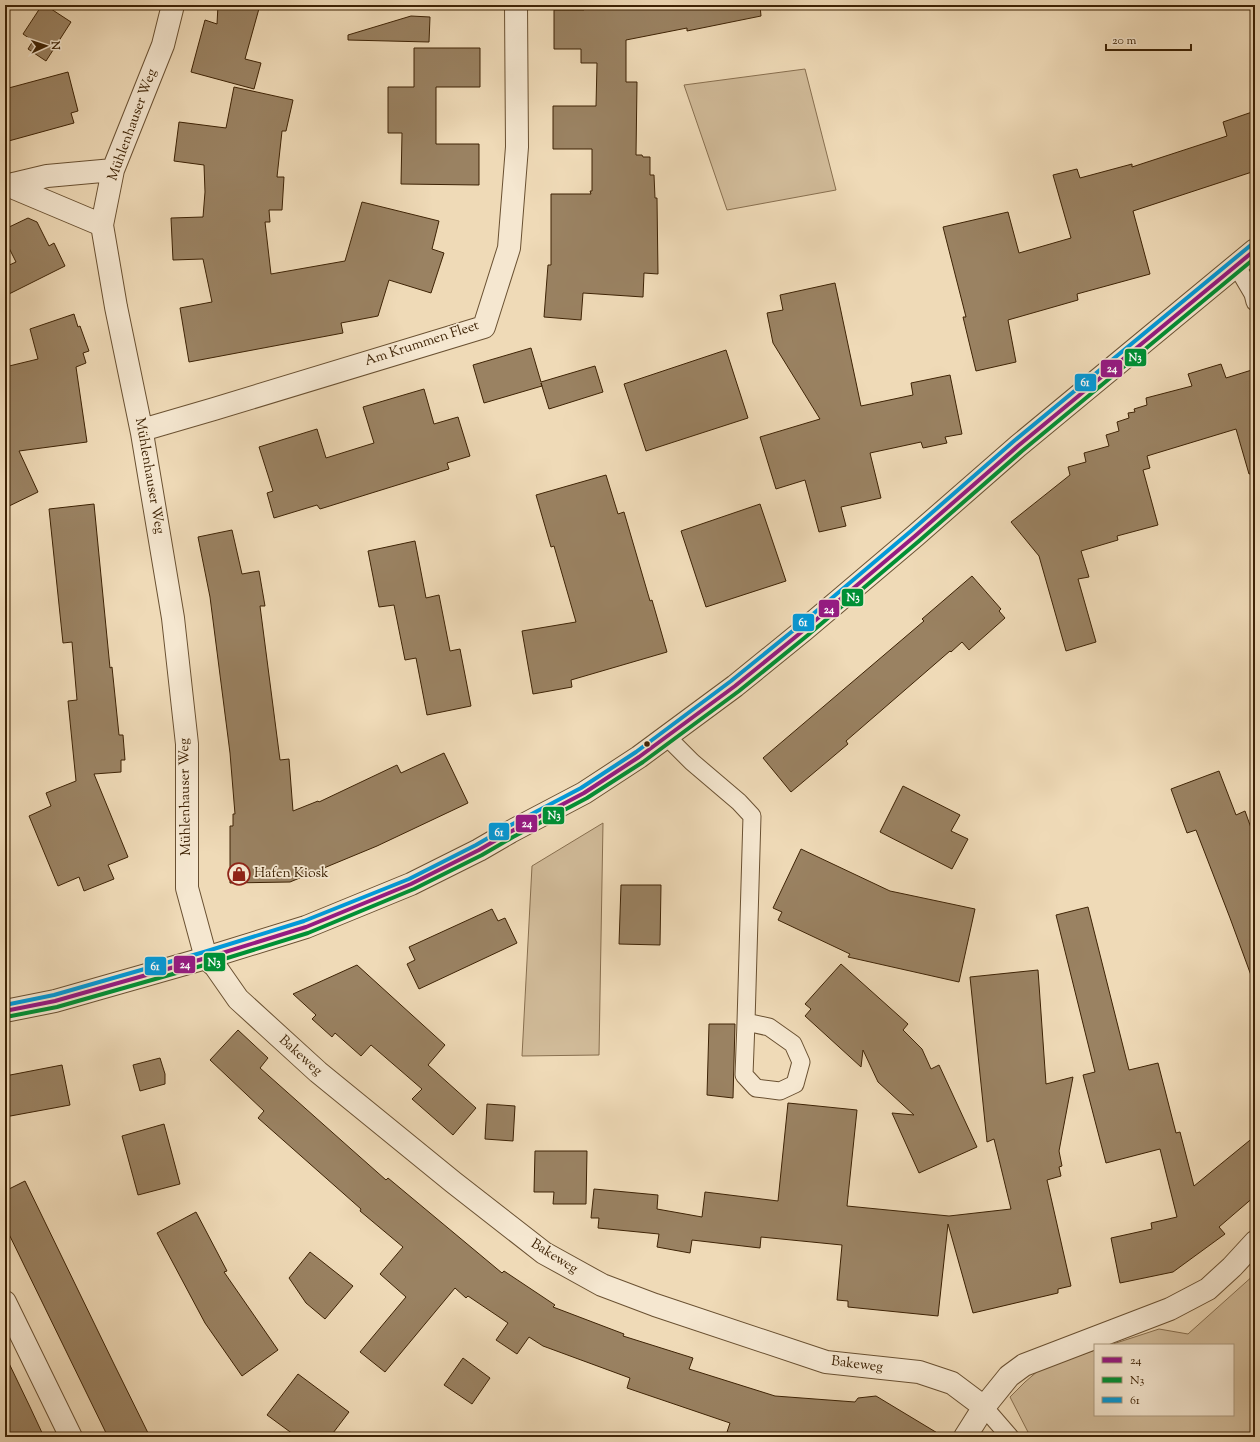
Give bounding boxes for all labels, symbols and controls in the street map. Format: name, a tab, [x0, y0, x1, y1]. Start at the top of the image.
north arrow	[26, 26, 66, 66]
scale bar	[1106, 26, 1191, 52]
text: 20 m	[1112, 32, 1137, 50]
text: N	[47, 40, 63, 51]
street label: Mühlenhauser Weg	[103, 66, 163, 184]
street label: Am Krummen Fleet	[362, 316, 482, 372]
line badge: N3	[1124, 348, 1147, 367]
text: N3	[1127, 350, 1142, 366]
line badge: 24	[1100, 359, 1123, 378]
text: 24	[1107, 361, 1118, 377]
line badge: 61	[1074, 373, 1097, 392]
text: 61	[1080, 375, 1090, 391]
street label: Mühlenhauser Weg	[129, 416, 169, 536]
line badge: N3	[841, 588, 864, 607]
text: N3	[845, 590, 860, 606]
line badge: 24	[818, 599, 840, 618]
text: 24	[824, 602, 835, 618]
line badge: 61	[792, 613, 815, 632]
text: 61	[798, 615, 808, 631]
street label: Mühlenhauser Weg	[175, 738, 197, 856]
unlabelled marker	[642, 739, 652, 749]
line badge: N3	[542, 806, 565, 825]
text: N3	[546, 808, 561, 824]
line badge: 24	[515, 814, 538, 833]
text: 24	[522, 816, 533, 832]
line badge: 61	[488, 822, 510, 841]
text: 61	[494, 825, 504, 841]
shop icon: Hafen Kiosk	[226, 861, 252, 887]
place label: Hafen Kiosk	[254, 864, 329, 884]
line badge: N3	[203, 952, 226, 972]
line badge: 24	[173, 955, 196, 974]
text: N3	[206, 955, 221, 971]
line badge: 61	[144, 956, 167, 976]
text: 24	[180, 957, 191, 973]
text: 61	[150, 959, 160, 975]
street label: Bakeweg	[274, 1031, 326, 1081]
street label: Bakeweg	[526, 1235, 582, 1279]
legend	[1094, 1344, 1234, 1416]
street label: Bakeweg	[830, 1352, 884, 1378]
text: 24	[1130, 1352, 1142, 1370]
text: N3	[1130, 1372, 1145, 1390]
text: 61	[1130, 1392, 1140, 1410]

